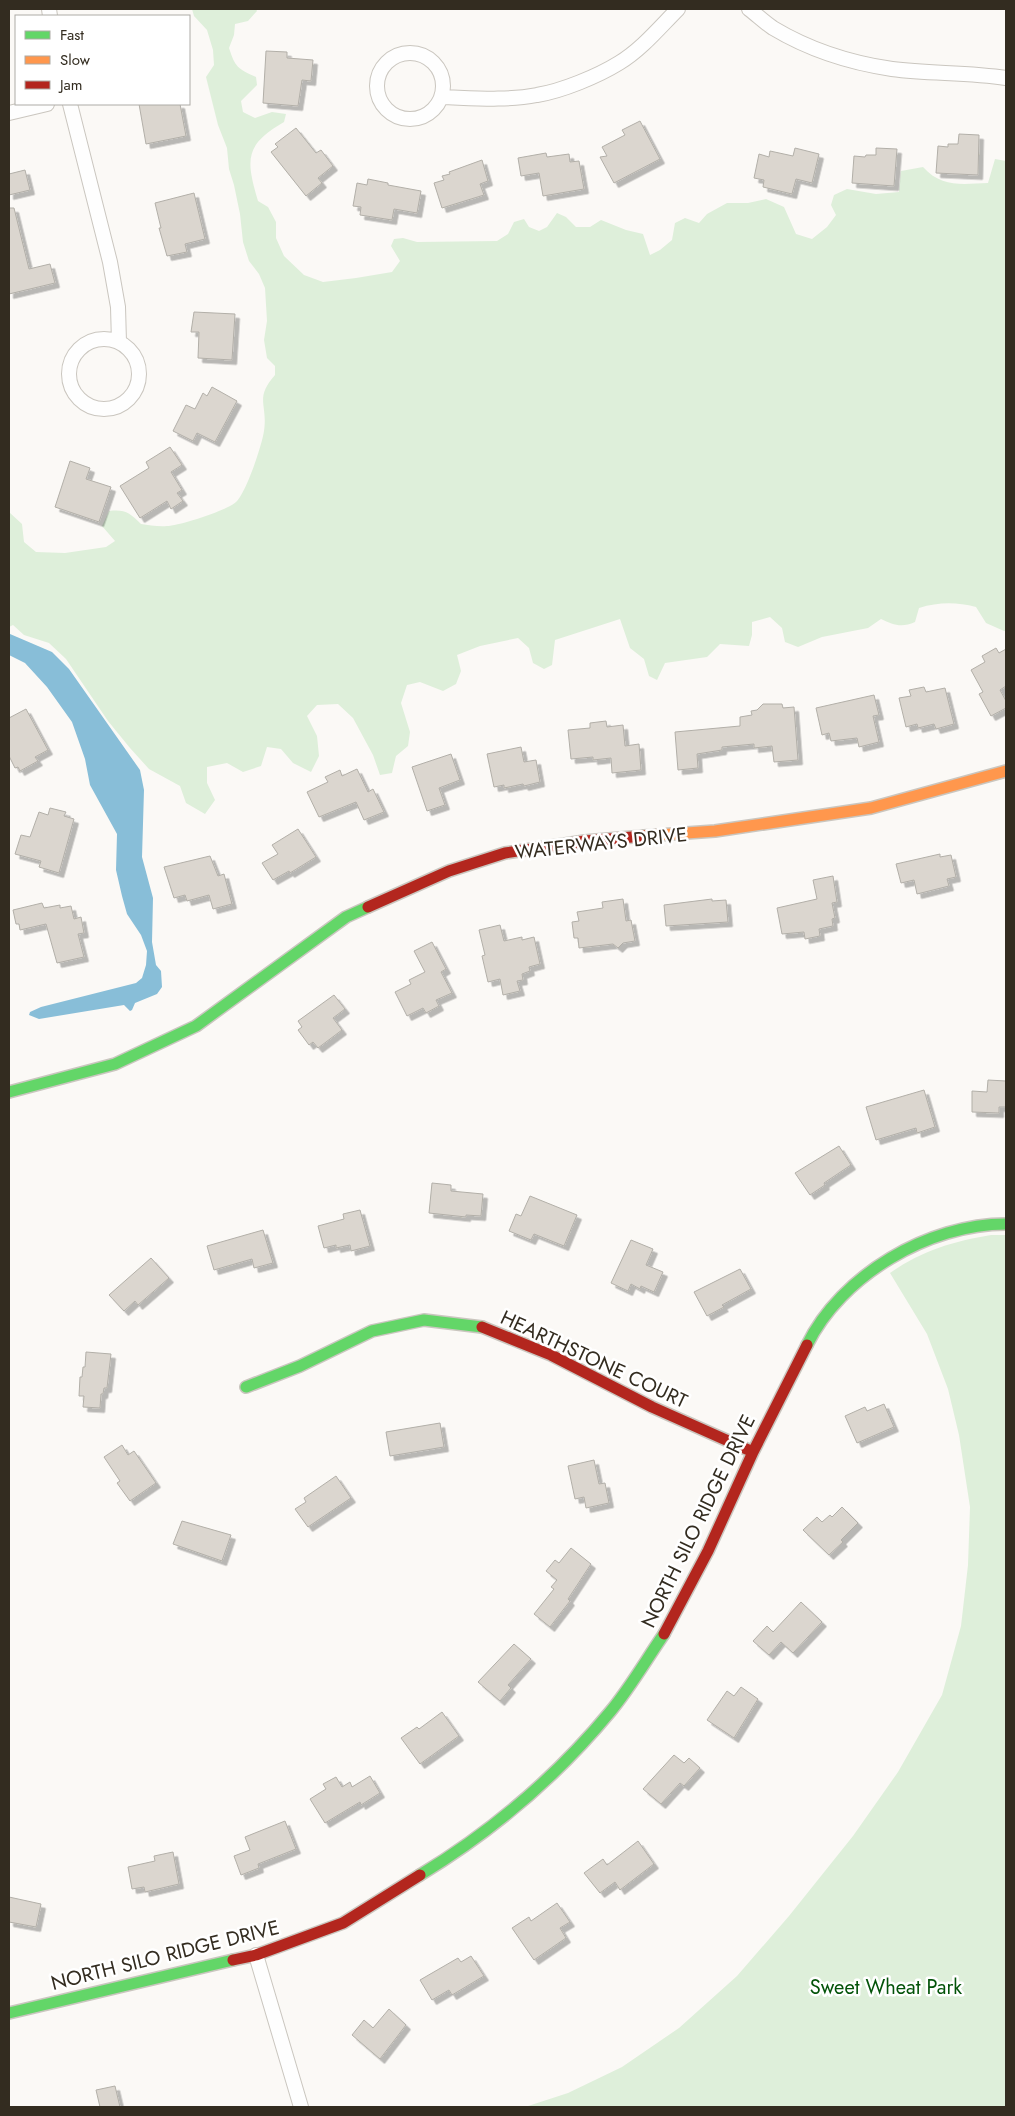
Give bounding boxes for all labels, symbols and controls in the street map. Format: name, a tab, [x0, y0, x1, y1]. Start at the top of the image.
legend	[15, 15, 190, 105]
text: Fast	[60, 24, 84, 46]
text: Slow	[60, 49, 91, 71]
text: Jam	[58, 74, 83, 96]
street label: WATERWAYS DRIVE	[514, 820, 688, 867]
street label: HEARTHSTONE COURT	[495, 1303, 693, 1416]
street label: NORTH SILO RIDGE DRIVE	[634, 1410, 763, 1633]
street label: NORTH SILO RIDGE DRIVE	[48, 1913, 282, 1998]
park label: Sweet Wheat Park	[810, 1973, 962, 2002]

